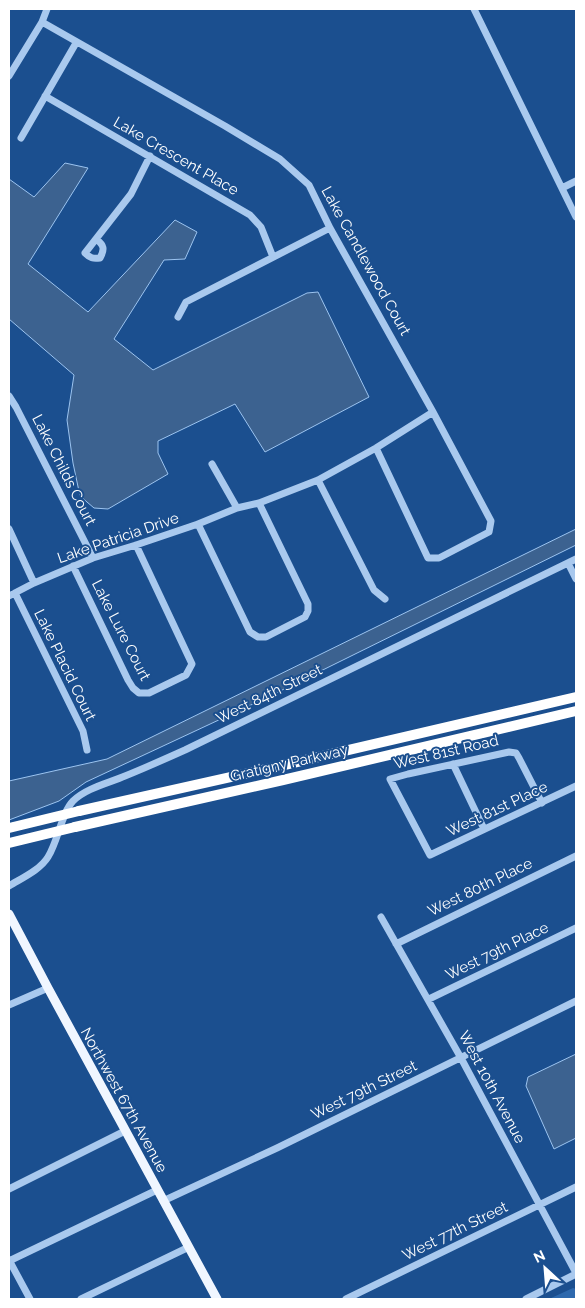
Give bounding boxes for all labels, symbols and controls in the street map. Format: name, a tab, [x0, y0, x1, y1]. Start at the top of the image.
street label: Lake Crescent Place	[110, 113, 242, 199]
street label: Lake Candlewood Court	[317, 183, 415, 339]
street label: Lake Childs Court	[28, 411, 100, 529]
street label: Lake Patricia Drive	[55, 509, 181, 567]
street label: Lake Lure Court	[88, 577, 154, 683]
street label: Lake Placid Court	[30, 606, 100, 724]
street label: West 84th Street	[213, 661, 325, 727]
street label: West 81st Road	[392, 731, 500, 773]
street label: Gratigny Parkway	[228, 741, 350, 785]
street label: West 81st Place	[444, 778, 551, 840]
street label: West 80th Place	[425, 854, 535, 920]
street label: West 79th Place	[442, 918, 552, 984]
street label: Northwest 67th Avenue	[77, 1024, 171, 1176]
street label: West 10th Avenue	[455, 1028, 529, 1147]
street label: West 79th Street	[308, 1057, 420, 1123]
street label: West 77th Street	[399, 1198, 511, 1264]
north arrow	[520, 1243, 570, 1293]
text: N	[531, 1247, 548, 1266]

